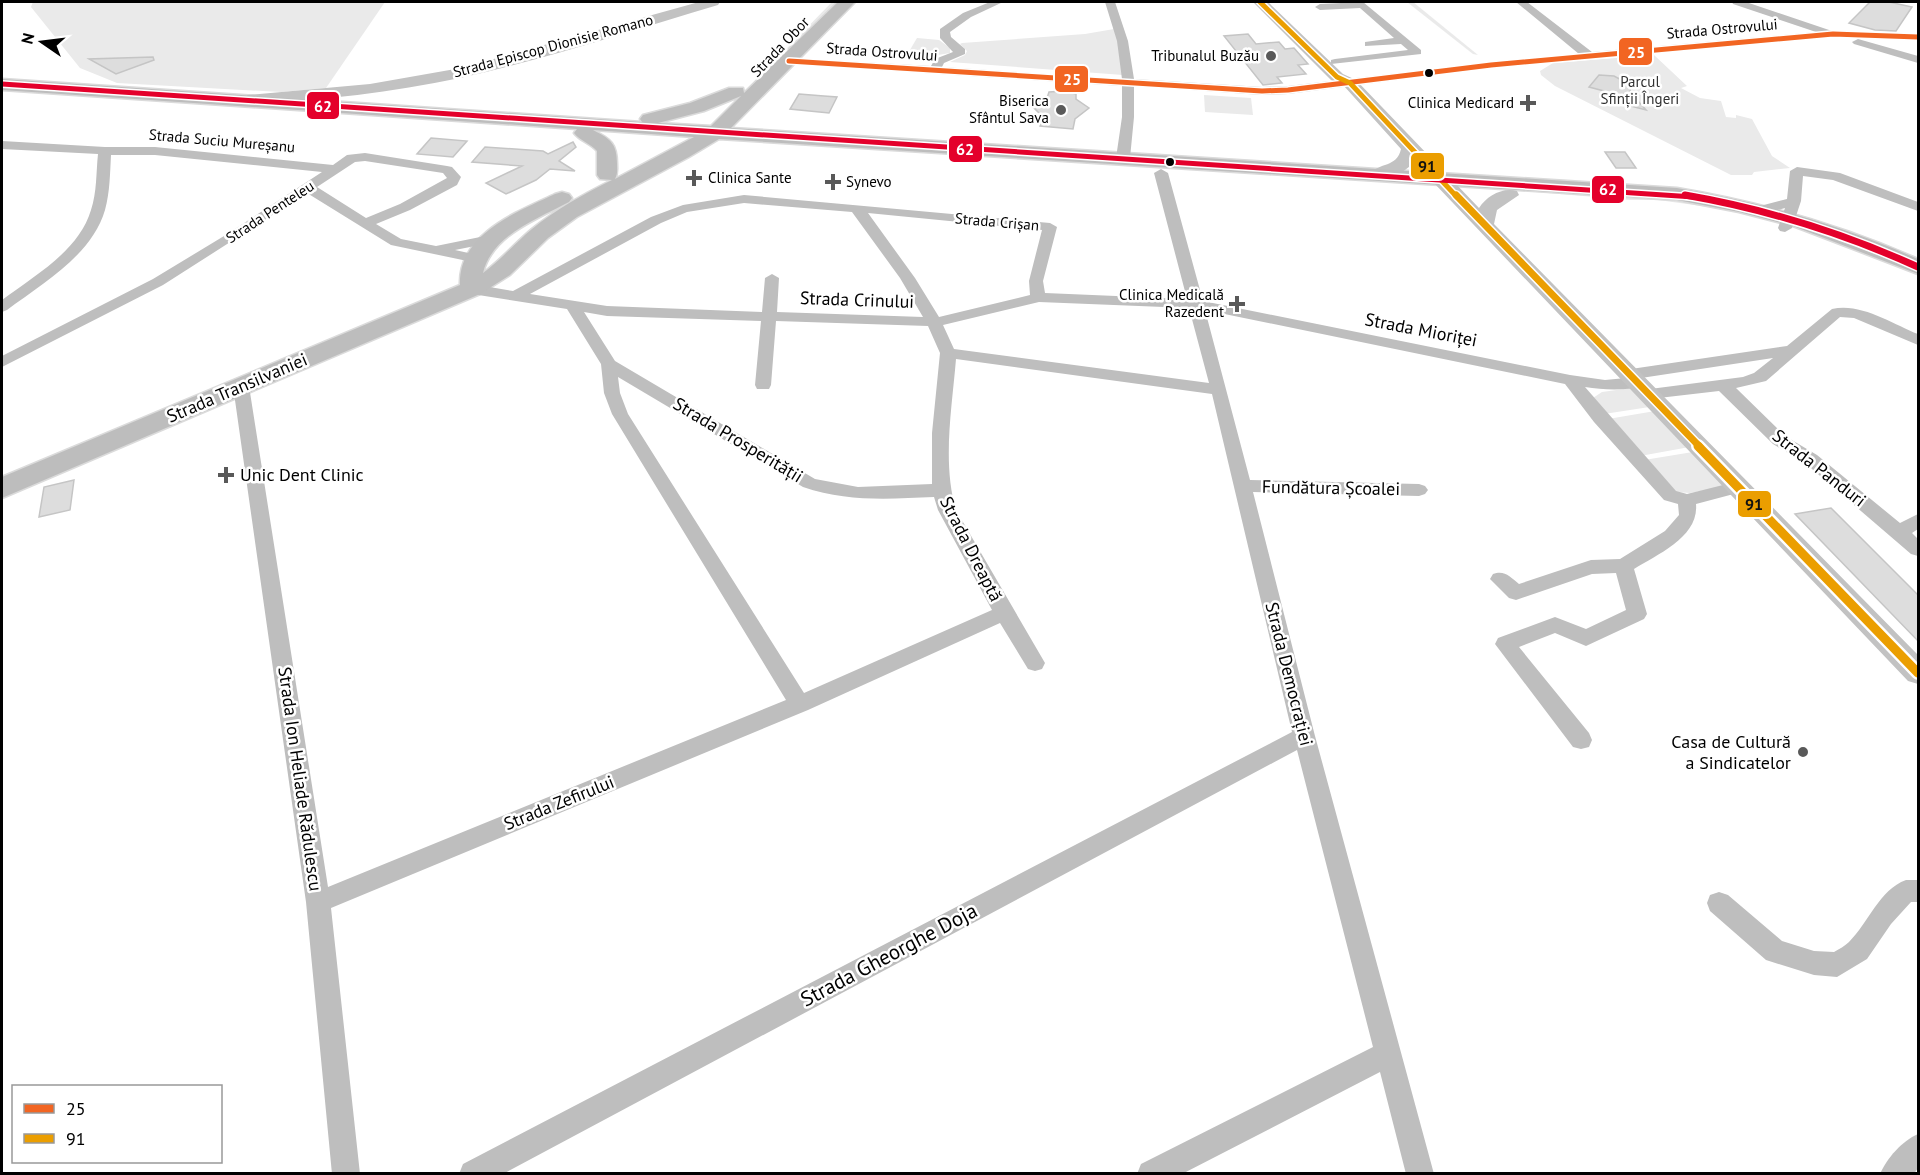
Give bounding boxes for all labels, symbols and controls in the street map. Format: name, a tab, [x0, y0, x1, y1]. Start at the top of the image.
street label: Strada Episcop Dionisie Romano	[451, 10, 655, 81]
north arrow	[12, 12, 72, 72]
street label: Strada Obor	[746, 12, 813, 81]
street label: Strada Ostrovului	[1666, 14, 1778, 43]
text: N	[16, 31, 38, 46]
line badge: 25	[1618, 37, 1653, 66]
street label: Strada Ostrovului	[826, 38, 938, 65]
text: 25	[1627, 42, 1645, 62]
place label: Tribunalul Buzău	[1151, 46, 1259, 65]
marker: Tribunalul Buzău	[1264, 49, 1278, 63]
line badge: 25	[1054, 65, 1089, 93]
unlabelled marker	[1423, 67, 1435, 79]
text: 25	[1063, 69, 1081, 89]
park label: Parcul Sfinții Îngeri	[1601, 72, 1679, 108]
line badge: 62	[306, 91, 340, 120]
place label: Biserica Sfântul Sava	[969, 91, 1049, 127]
place label: Clinica Medicard	[1408, 93, 1514, 112]
marker: Clinica Medicard	[1519, 94, 1537, 112]
text: 62	[314, 96, 332, 116]
marker: Biserica Sfântul Sava	[1054, 103, 1068, 117]
street label: Strada Suciu Mureșanu	[148, 125, 296, 156]
line badge: 62	[948, 135, 983, 163]
text: 62	[956, 139, 974, 159]
line badge: 91	[1410, 152, 1445, 180]
unlabelled marker	[1164, 156, 1176, 168]
text: 91	[1418, 156, 1436, 176]
place label: Clinica Sante	[708, 168, 792, 187]
marker: Clinica Sante	[685, 169, 703, 187]
place label: Synevo	[846, 172, 892, 191]
marker: Synevo	[824, 173, 842, 191]
line badge: 62	[1591, 175, 1625, 204]
street label: Strada Penteleu	[222, 176, 317, 247]
text: 62	[1599, 179, 1617, 199]
street label: Strada Crișan	[954, 208, 1040, 235]
place label: Clinica Medicală Razedent	[1119, 285, 1224, 321]
street label: Strada Crinului	[799, 286, 915, 313]
marker: Clinica Medicală Razedent	[1228, 295, 1246, 313]
street label: Strada Mioriței	[1363, 307, 1479, 352]
street label: Strada Transilvaniei	[163, 348, 311, 428]
street label: Strada Prosperității	[669, 392, 807, 487]
street label: Strada Panduri	[1768, 424, 1871, 511]
place label: Unic Dent Clinic	[240, 463, 364, 486]
marker: Unic Dent Clinic	[217, 466, 235, 484]
street label: Fundătura Școalei	[1262, 475, 1400, 500]
line badge: 91	[1737, 490, 1772, 518]
street label: Strada Dreaptă	[935, 492, 1008, 605]
text: 91	[1745, 494, 1763, 514]
street label: Strada Democrației	[1261, 600, 1318, 748]
street label: Strada Ion Heliade Rădulescu	[273, 665, 328, 893]
place label: Casa de Cultură a Sindicatelor	[1671, 730, 1791, 774]
marker: Casa de Cultură a Sindicatelor	[1796, 745, 1810, 759]
street label: Strada Zefirului	[500, 770, 617, 835]
street label: Strada Gheorghe Doja	[796, 897, 982, 1013]
legend	[12, 1085, 222, 1163]
text: 25	[66, 1097, 86, 1120]
text: 91	[66, 1127, 86, 1150]

